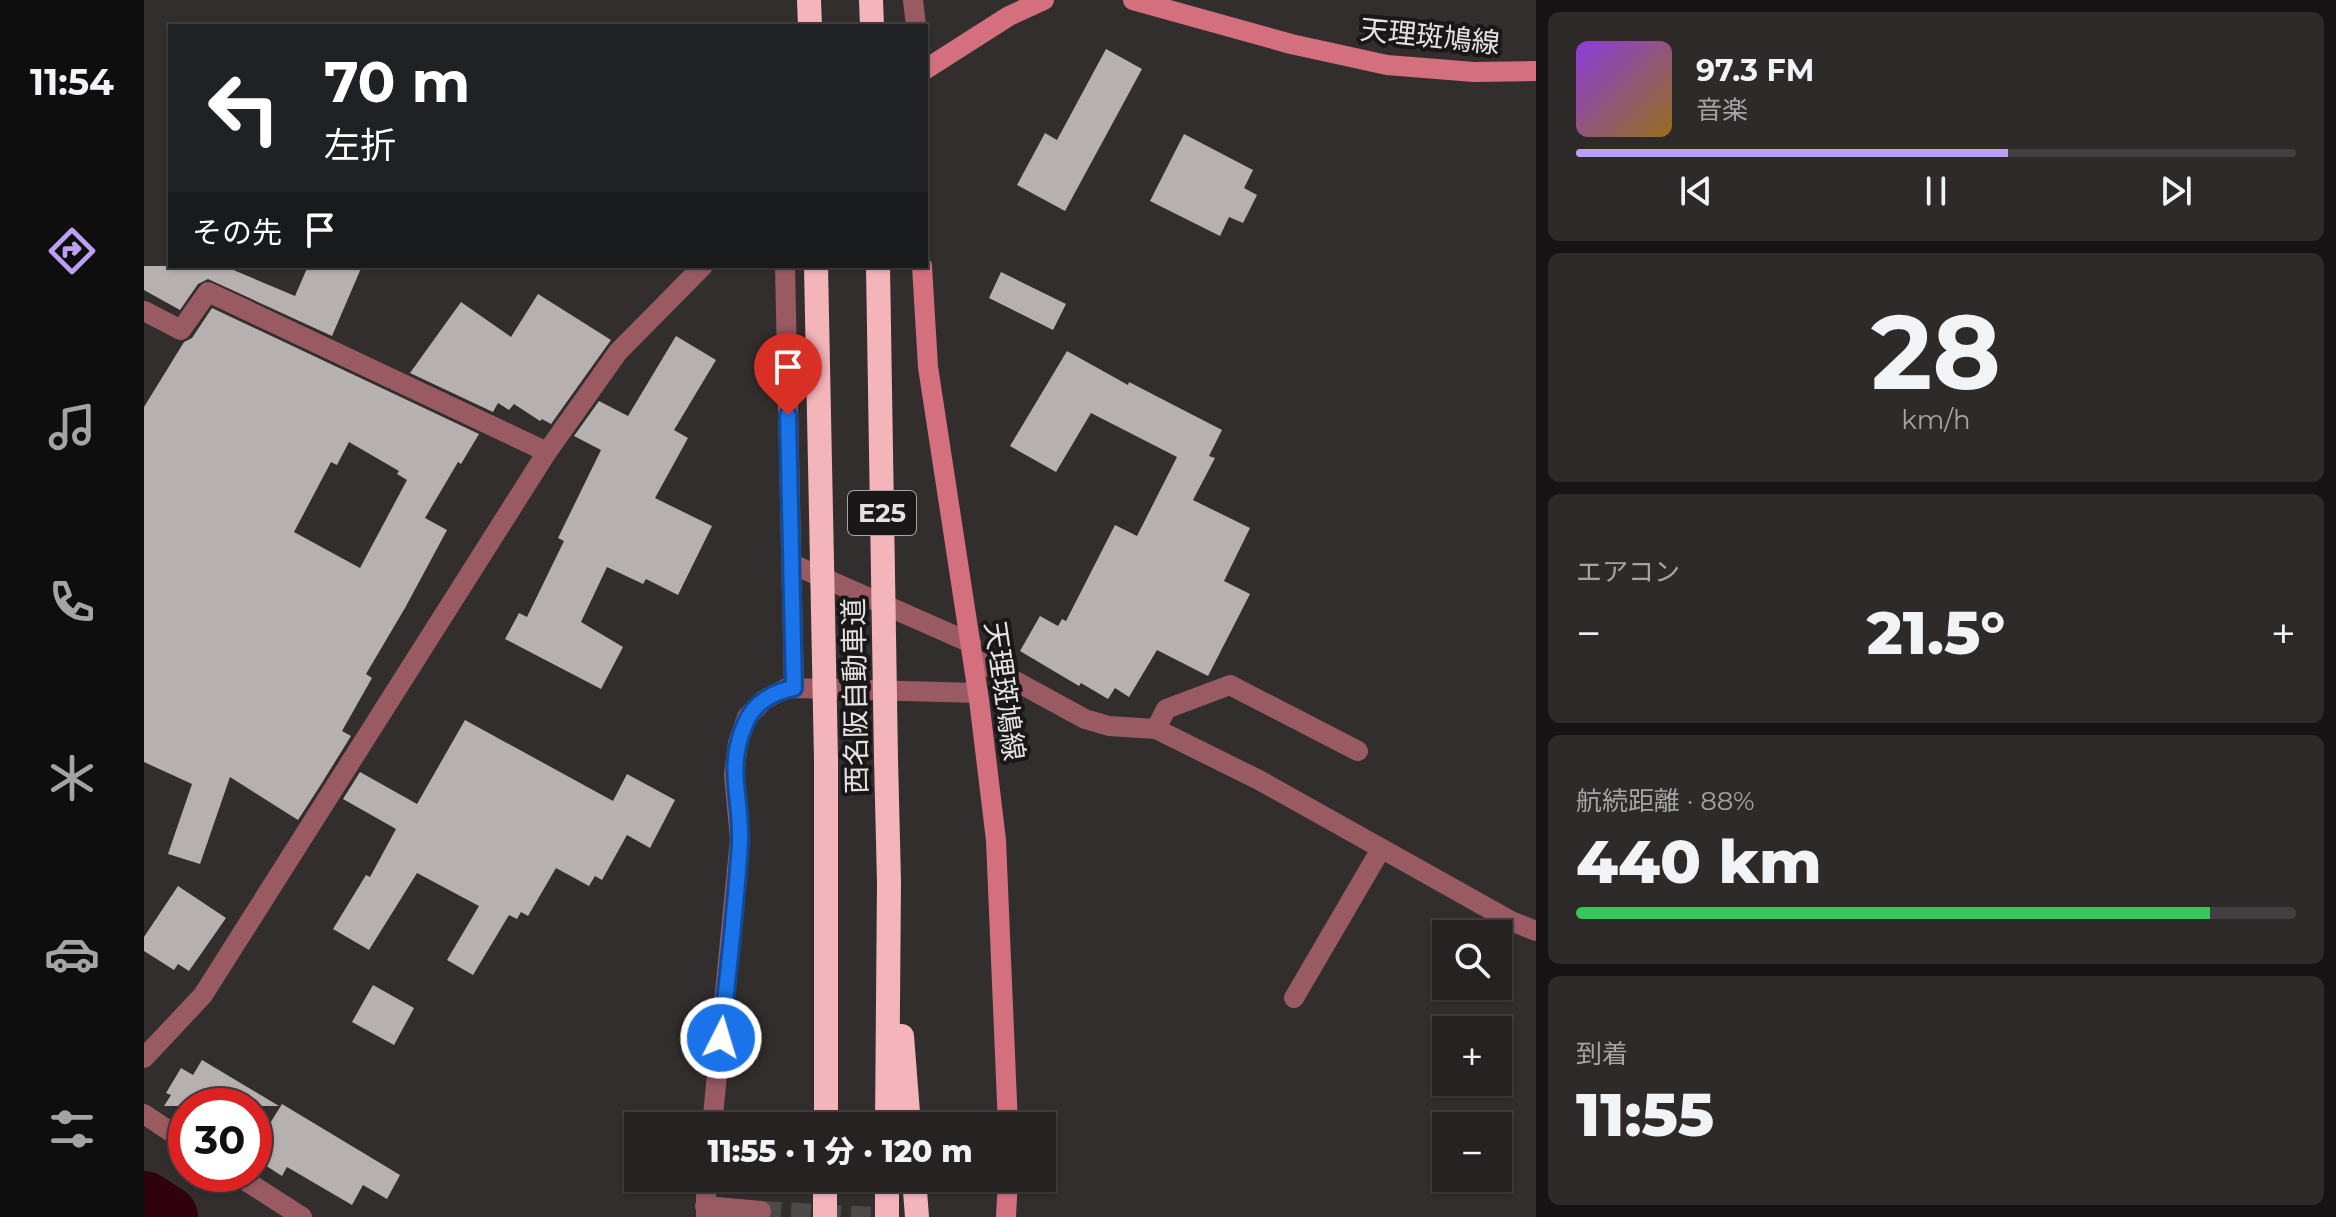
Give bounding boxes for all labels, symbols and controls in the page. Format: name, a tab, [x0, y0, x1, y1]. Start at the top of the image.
street label: 天理斑鳩線	[1359, 12, 1501, 60]
text: 70 m	[324, 48, 470, 116]
text: 97.3 FM	[1696, 52, 1814, 89]
icon: left	[192, 56, 296, 160]
text: 11:54	[30, 60, 114, 104]
text: 音楽	[1696, 94, 1748, 126]
text: 左折	[324, 123, 396, 167]
icon: previous	[1674, 169, 1718, 213]
icon: pause	[1914, 169, 1958, 213]
icon: next	[2154, 169, 2198, 213]
icon: arrive	[298, 208, 342, 252]
text: その先	[192, 214, 282, 251]
icon: directions	[44, 223, 100, 279]
text: 28	[1871, 288, 2001, 415]
pin	[754, 333, 822, 415]
icon: arrive	[766, 345, 810, 389]
icon: music	[44, 399, 100, 455]
text: km/h	[1901, 404, 1971, 436]
road number: E25	[848, 491, 916, 535]
text: エアコン	[1576, 556, 1680, 588]
icon: phone	[44, 574, 100, 630]
text: 21.5°	[1867, 596, 2005, 669]
street label: 西名阪自動車道	[836, 598, 874, 794]
text: −	[1576, 606, 1601, 660]
text: +	[2271, 606, 2296, 660]
street label: 天理斑鳩線	[978, 619, 1032, 763]
icon: climate	[44, 750, 100, 806]
text: 航続距離 · 88%	[1576, 785, 1755, 817]
text: 440 km	[1576, 825, 1822, 898]
map controls	[1432, 920, 1512, 1192]
button: search	[1432, 920, 1512, 1000]
icon: car	[44, 926, 100, 982]
position arrow	[679, 996, 763, 1080]
button: +	[1432, 1016, 1512, 1096]
text: 到着	[1576, 1038, 1628, 1070]
text: 11:55	[1576, 1078, 1714, 1151]
speed limit sign: 30	[168, 1088, 272, 1192]
icon: filters	[44, 1101, 100, 1157]
button: −	[1432, 1112, 1512, 1192]
text: 11:55 · 1 分 · 120 m	[708, 1133, 973, 1170]

